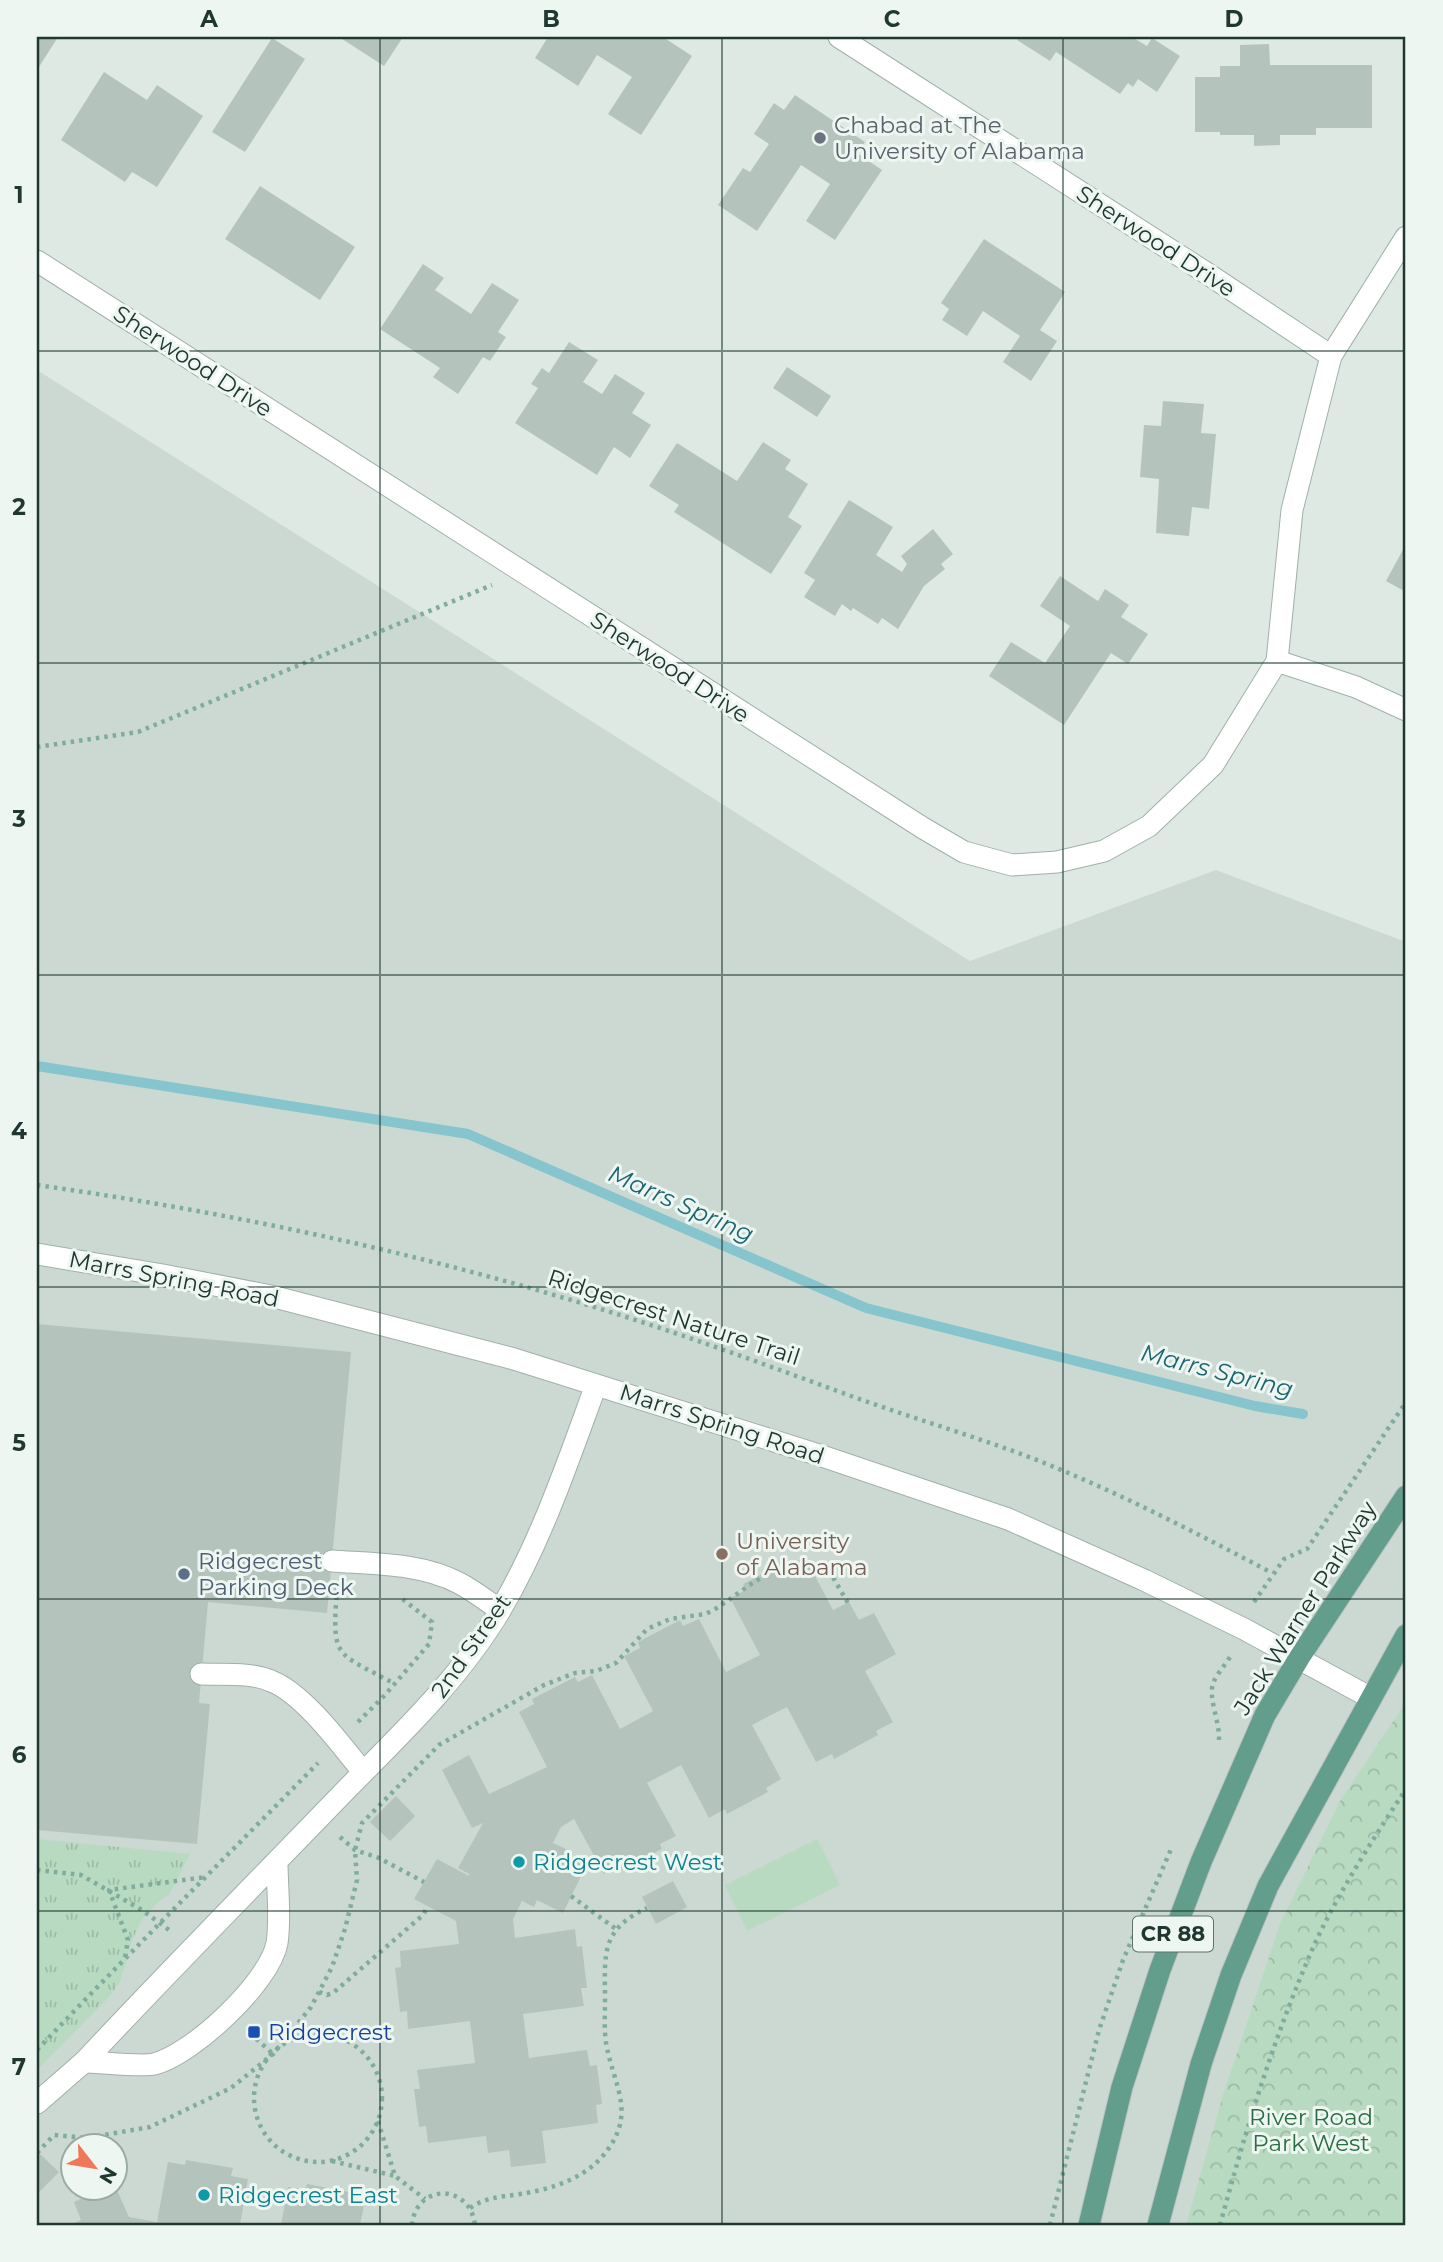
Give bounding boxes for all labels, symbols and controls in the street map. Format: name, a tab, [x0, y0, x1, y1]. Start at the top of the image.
text: A	[199, 5, 218, 33]
text: B	[542, 5, 560, 33]
text: C	[884, 5, 901, 33]
text: D	[1225, 5, 1244, 33]
place label: Chabad at The University of Alabama	[834, 111, 1085, 165]
marker: Chabad at The University of Alabama	[812, 130, 828, 146]
street label: Sherwood Drive	[1071, 179, 1241, 303]
text: 1	[14, 181, 24, 209]
street label: Sherwood Drive	[108, 299, 278, 423]
text: 2	[12, 493, 26, 521]
street label: Sherwood Drive	[585, 605, 755, 729]
text: 3	[11, 805, 26, 833]
text: 4	[11, 1117, 27, 1145]
water label: Marrs Spring	[604, 1159, 758, 1248]
street label: Marrs Spring Road	[67, 1245, 281, 1313]
street label: Ridgecrest Nature Trail	[544, 1263, 804, 1371]
water label: Marrs Spring	[1138, 1338, 1296, 1403]
street label: Marrs Spring Road	[616, 1378, 828, 1470]
text: 5	[12, 1429, 26, 1457]
street label: Jack Warner Parkway	[1227, 1496, 1382, 1721]
place label: University of Alabama	[736, 1527, 868, 1581]
marker: University of Alabama	[714, 1546, 730, 1562]
place label: Ridgecrest Parking Deck	[198, 1547, 354, 1601]
marker: Ridgecrest Parking Deck	[176, 1566, 192, 1582]
street label: 2nd Street	[425, 1589, 517, 1703]
text: 6	[12, 1741, 27, 1769]
place label: Ridgecrest West	[533, 1848, 722, 1876]
marker: Ridgecrest West	[511, 1854, 527, 1870]
road number: CR 88	[1133, 1916, 1213, 1952]
place label: Ridgecrest	[268, 2018, 392, 2046]
marker: Ridgecrest	[246, 2024, 262, 2040]
text: 7	[12, 2053, 26, 2081]
park label: River Road Park West	[1249, 2103, 1373, 2157]
north arrow	[60, 2132, 130, 2202]
text: N	[94, 2163, 122, 2188]
place label: Ridgecrest East	[218, 2181, 398, 2209]
marker: Ridgecrest East	[196, 2187, 212, 2203]

